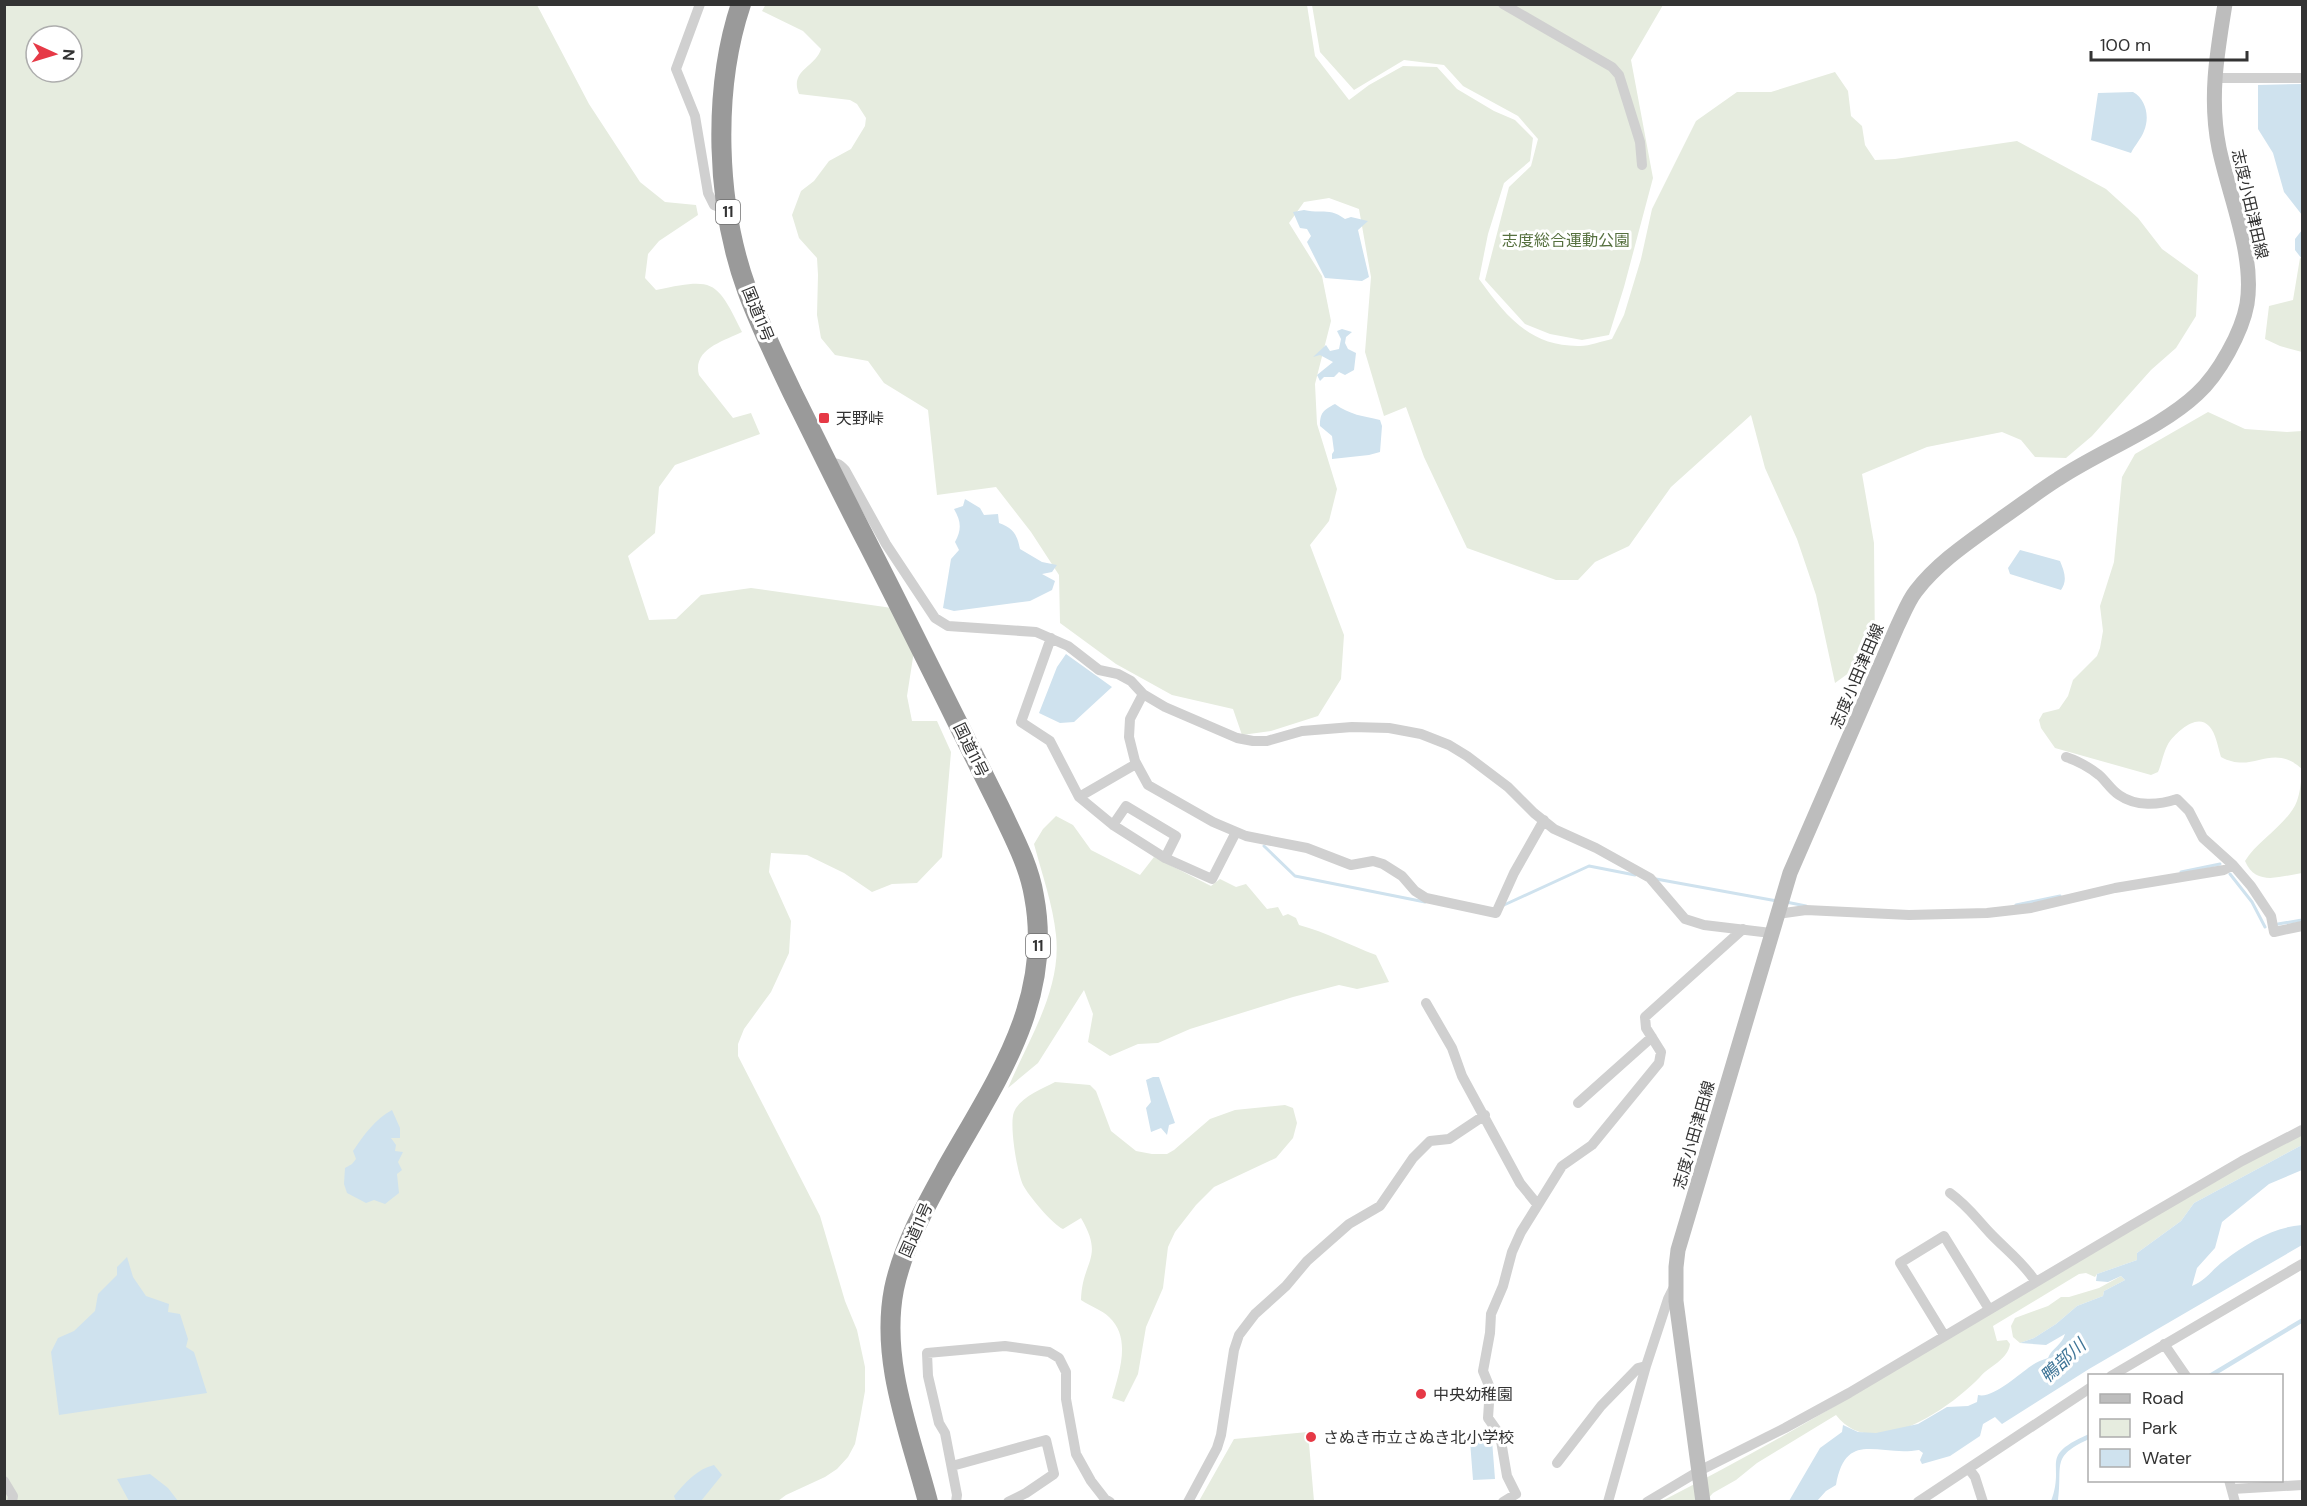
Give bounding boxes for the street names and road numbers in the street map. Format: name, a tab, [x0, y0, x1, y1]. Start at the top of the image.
street label: 志度小田津田線	[2227, 147, 2273, 261]
road number: 11	[716, 200, 740, 224]
street label: 国道11号	[737, 283, 779, 345]
street label: 志度小田津田線	[1825, 620, 1889, 732]
street label: 国道11号	[949, 719, 993, 781]
road number: 11	[1026, 934, 1050, 958]
street label: 志度小田津田線	[1668, 1078, 1720, 1192]
street label: 国道11号	[895, 1199, 937, 1261]

